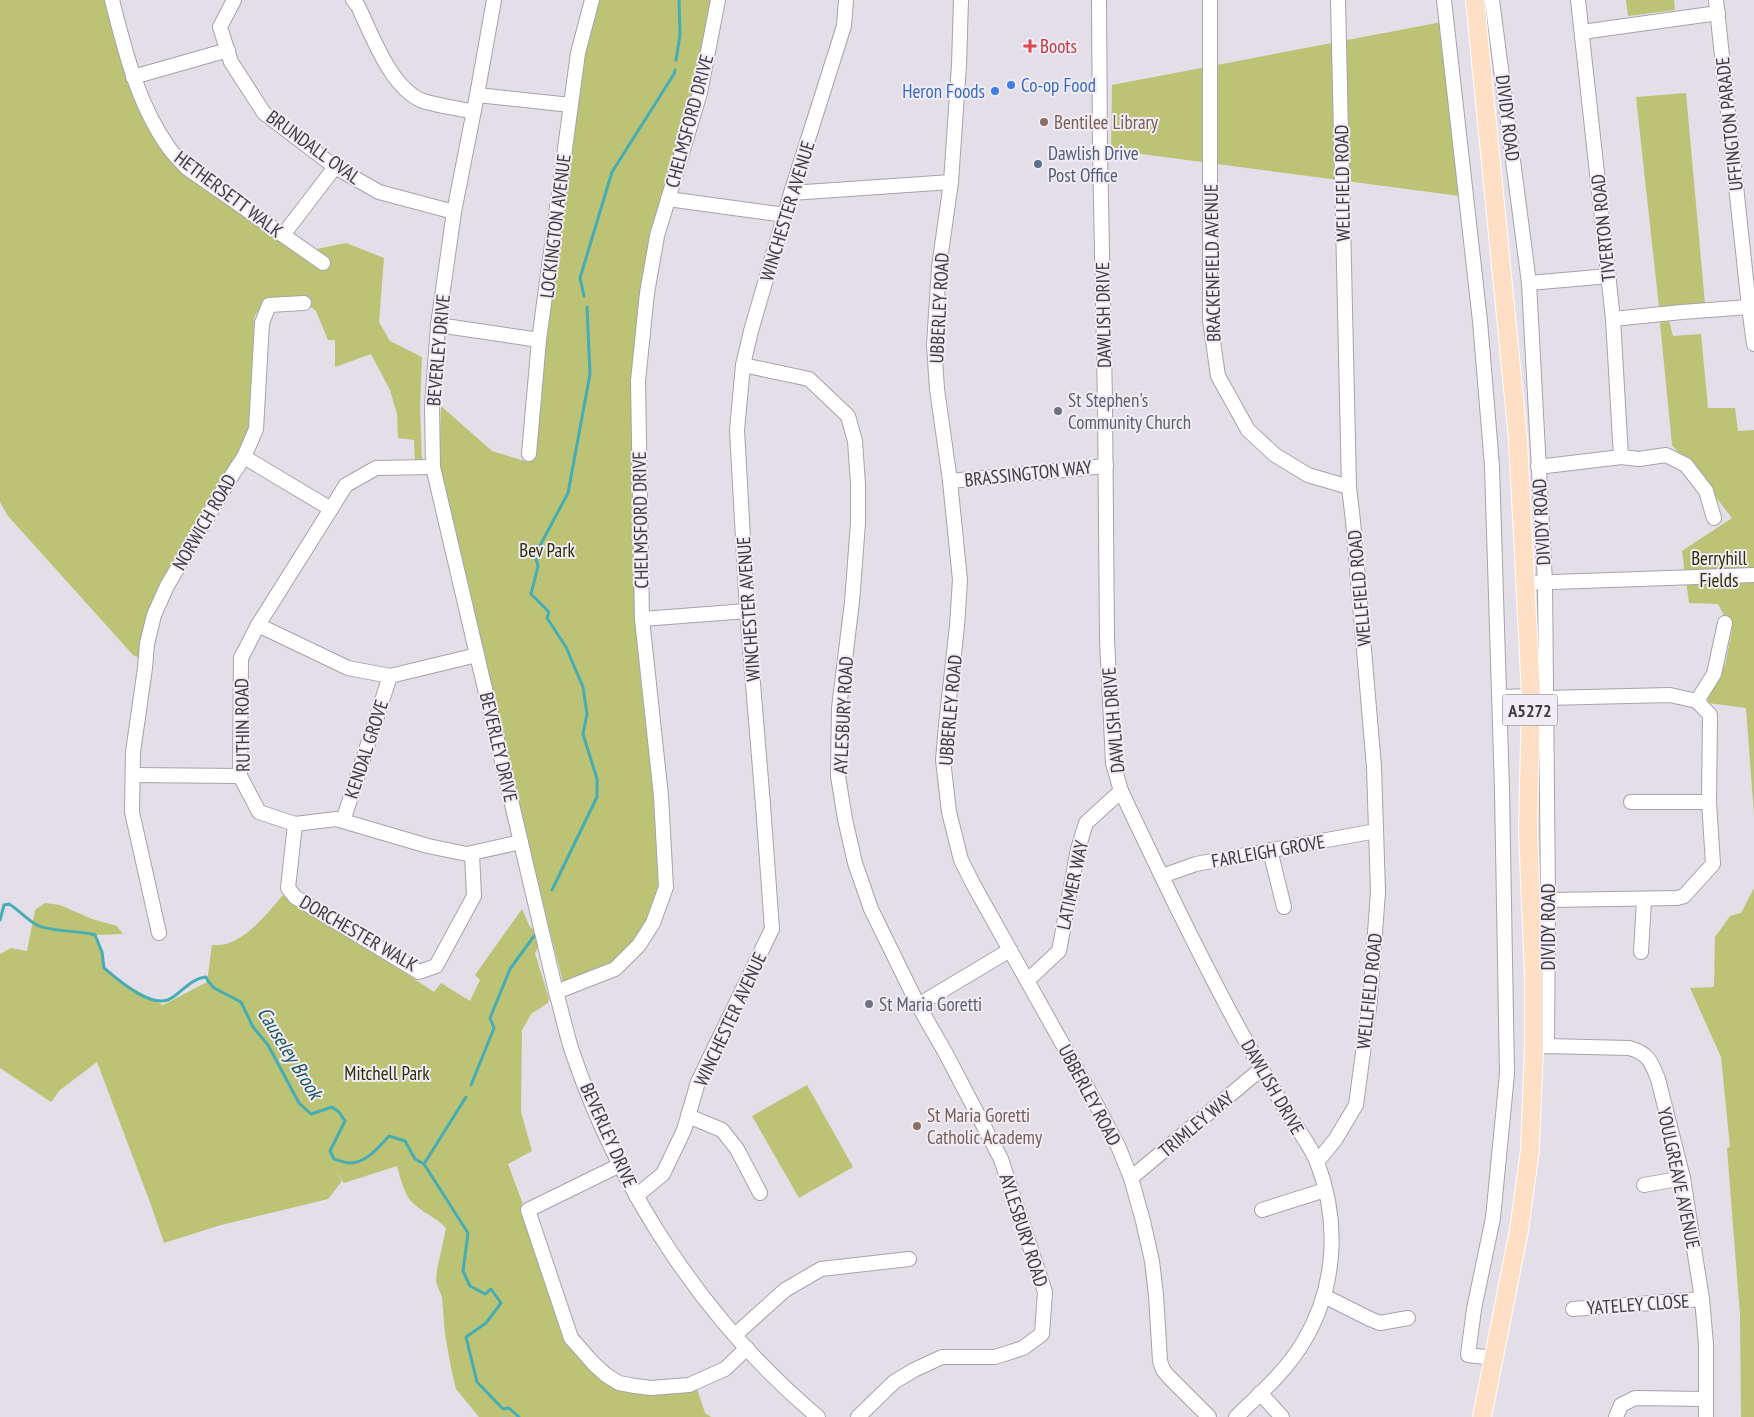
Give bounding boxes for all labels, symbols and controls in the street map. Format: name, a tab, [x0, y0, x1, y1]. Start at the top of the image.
place label: Boots	[1040, 34, 1077, 58]
marker: Boots	[1024, 40, 1036, 52]
street label: CHELMSFORD DRIVE	[660, 52, 718, 190]
street label: UFFINGTON PARADE	[1710, 56, 1748, 192]
place label: Co-op Food	[1021, 73, 1096, 97]
street label: DIVIDY ROAD	[1491, 73, 1525, 163]
place label: Heron Foods	[902, 79, 985, 103]
marker: Co-op Food	[1005, 79, 1017, 91]
marker: Heron Foods	[989, 85, 1001, 97]
street label: BRUNDALL OVAL	[262, 105, 366, 189]
place label: Bentilee Library	[1054, 110, 1159, 134]
marker: Bentilee Library	[1038, 116, 1050, 128]
street label: WELLFIELD ROAD	[1329, 124, 1355, 241]
street label: WINCHESTER AVENUE	[754, 138, 820, 284]
place label: Dawlish Drive Post Office	[1048, 141, 1139, 187]
street label: HETHERSETT WALK	[170, 145, 288, 243]
street label: LOCKINGTON AVENUE	[534, 153, 576, 299]
marker: Dawlish Drive Post Office	[1032, 158, 1044, 170]
street label: TIVERTON ROAD	[1585, 173, 1621, 283]
street label: BRACKENFIELD AVENUE	[1199, 184, 1225, 342]
street label: UBBERLEY ROAD	[924, 252, 954, 364]
street label: DAWLISH DRIVE	[1090, 262, 1116, 368]
street label: BEVERLEY DRIVE	[421, 293, 455, 407]
place label: St Stephen's Community Church	[1068, 388, 1191, 434]
marker: St Stephen's Community Church	[1052, 405, 1064, 417]
street label: CHELMSFORD DRIVE	[627, 451, 653, 589]
street label: BRASSINGTON WAY	[963, 454, 1093, 492]
street label: NORWICH ROAD	[167, 470, 241, 574]
street label: DIVIDY ROAD	[1527, 478, 1555, 566]
street label: WELLFIELD ROAD	[1342, 529, 1376, 647]
street label: WINCHESTER AVENUE	[731, 536, 765, 682]
park label: Bev Park	[519, 538, 575, 562]
park label: Berryhill Fields	[1691, 546, 1747, 592]
street label: UBBERLEY ROAD	[933, 654, 967, 766]
street label: AYLESBURY ROAD	[828, 656, 858, 774]
street label: DAWLISH DRIVE	[1096, 666, 1130, 774]
street label: RUTHIN ROAD	[229, 678, 255, 772]
street label: BEVERLEY DRIVE	[475, 690, 523, 804]
road number: A5272	[1502, 694, 1558, 726]
street label: KENDAL GROVE	[339, 697, 393, 801]
street label: FARLEIGH GROVE	[1209, 829, 1327, 873]
street label: LATIMER WAY	[1051, 838, 1093, 932]
street label: DIVIDY ROAD	[1536, 884, 1560, 970]
street label: DORCHESTER WALK	[296, 890, 422, 976]
street label: WELLFIELD ROAD	[1351, 932, 1387, 1050]
street label: WINCHESTER AVENUE	[688, 948, 772, 1090]
place label: St Maria Goretti	[879, 992, 982, 1016]
marker: St Maria Goretti	[863, 998, 875, 1010]
water label: Causeley Brook	[251, 1002, 330, 1106]
street label: DAWLISH DRIVE	[1236, 1035, 1310, 1139]
street label: UBBERLEY ROAD	[1053, 1040, 1127, 1150]
park label: Mitchell Park	[344, 1061, 430, 1085]
street label: BEVERLEY DRIVE	[575, 1079, 643, 1191]
street label: TRIMLEY WAY	[1153, 1085, 1239, 1162]
place label: St Maria Goretti Catholic Academy	[927, 1103, 1043, 1149]
street label: YOULGREAVE AVENUE	[1652, 1105, 1706, 1251]
marker: St Maria Goretti Catholic Academy	[911, 1120, 923, 1132]
street label: AYLESBURY ROAD	[994, 1170, 1054, 1290]
street label: YATELEY CLOSE	[1586, 1288, 1690, 1320]

